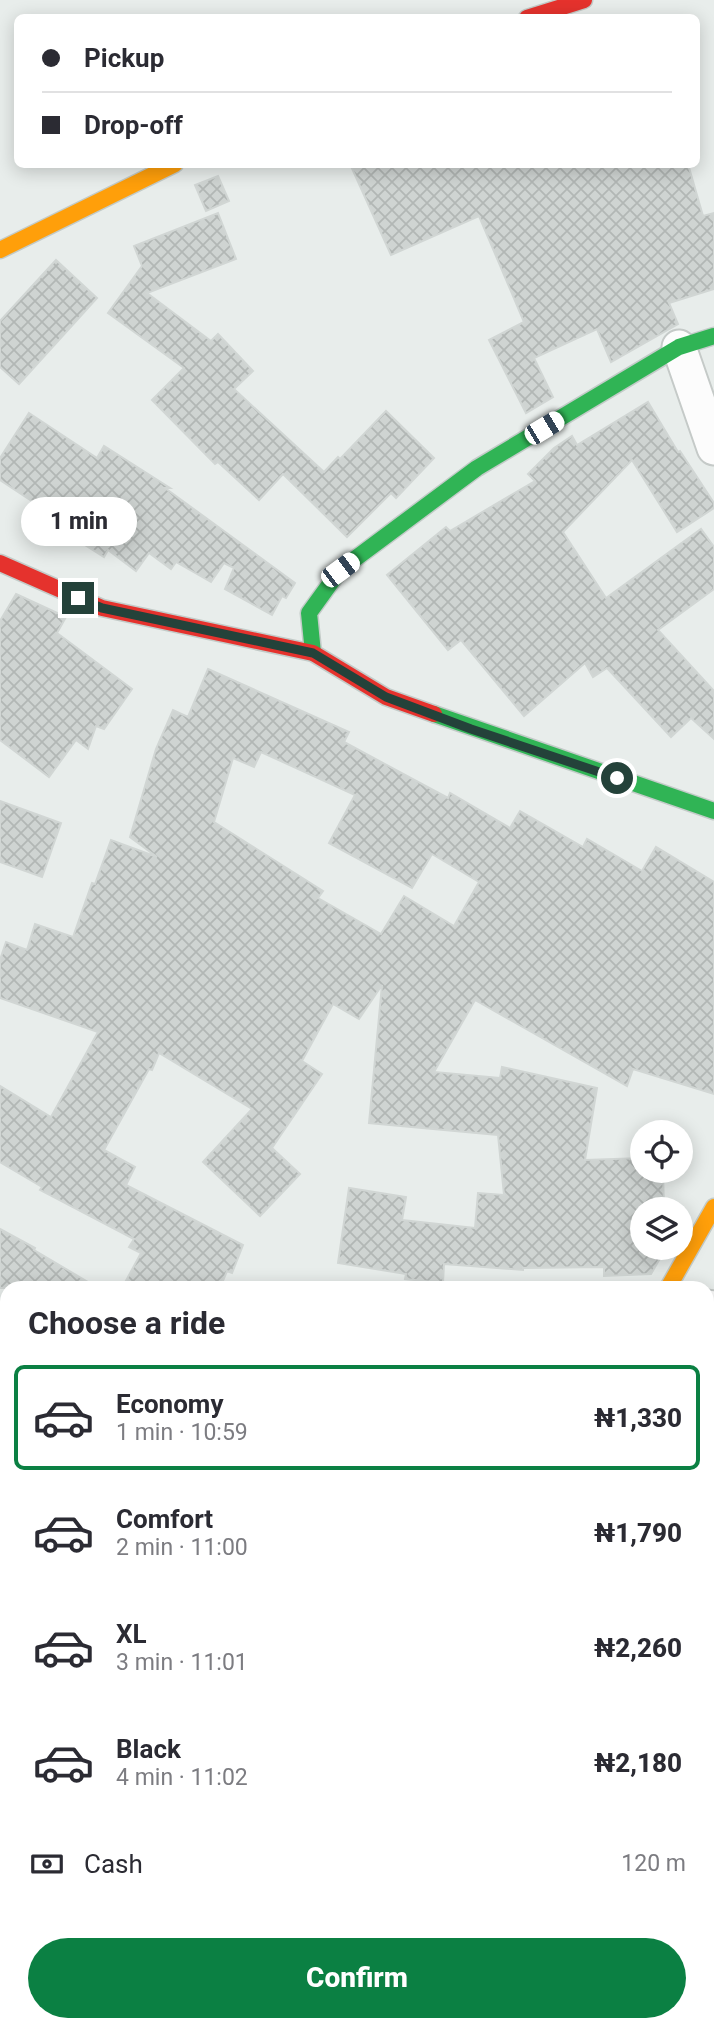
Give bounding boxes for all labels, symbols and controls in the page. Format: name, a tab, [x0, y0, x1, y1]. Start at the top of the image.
text: Pickup	[84, 43, 164, 73]
text: Drop-off	[84, 110, 183, 140]
car	[521, 408, 568, 448]
callout: 1 min	[20, 496, 136, 546]
text: 1 min	[50, 508, 108, 535]
car	[317, 549, 364, 591]
route end	[62, 582, 94, 614]
route start	[601, 762, 633, 794]
map controls	[630, 1120, 693, 1260]
button: locate	[630, 1120, 693, 1183]
button: layers	[630, 1197, 693, 1260]
text: Choose a ride	[28, 1304, 225, 1342]
icon: car	[32, 1386, 95, 1449]
text: Economy	[116, 1389, 223, 1419]
text: ₦1,330	[594, 1403, 682, 1433]
text: 1 min · 10:59	[116, 1419, 248, 1446]
icon: car	[32, 1501, 95, 1564]
text: Comfort	[116, 1504, 213, 1534]
text: ₦1,790	[594, 1518, 682, 1548]
text: 2 min · 11:00	[116, 1534, 248, 1561]
icon: car	[32, 1616, 95, 1679]
text: XL	[116, 1619, 147, 1649]
text: ₦2,260	[594, 1633, 682, 1663]
text: 3 min · 11:01	[116, 1649, 248, 1676]
icon: car	[32, 1731, 95, 1794]
text: Black	[116, 1734, 181, 1764]
text: ₦2,180	[594, 1748, 682, 1778]
text: 4 min · 11:02	[116, 1764, 248, 1791]
icon: cash	[28, 1845, 66, 1883]
text: Cash	[84, 1849, 143, 1879]
text: 120 m	[621, 1850, 686, 1877]
button: Confirm	[28, 1938, 686, 2018]

